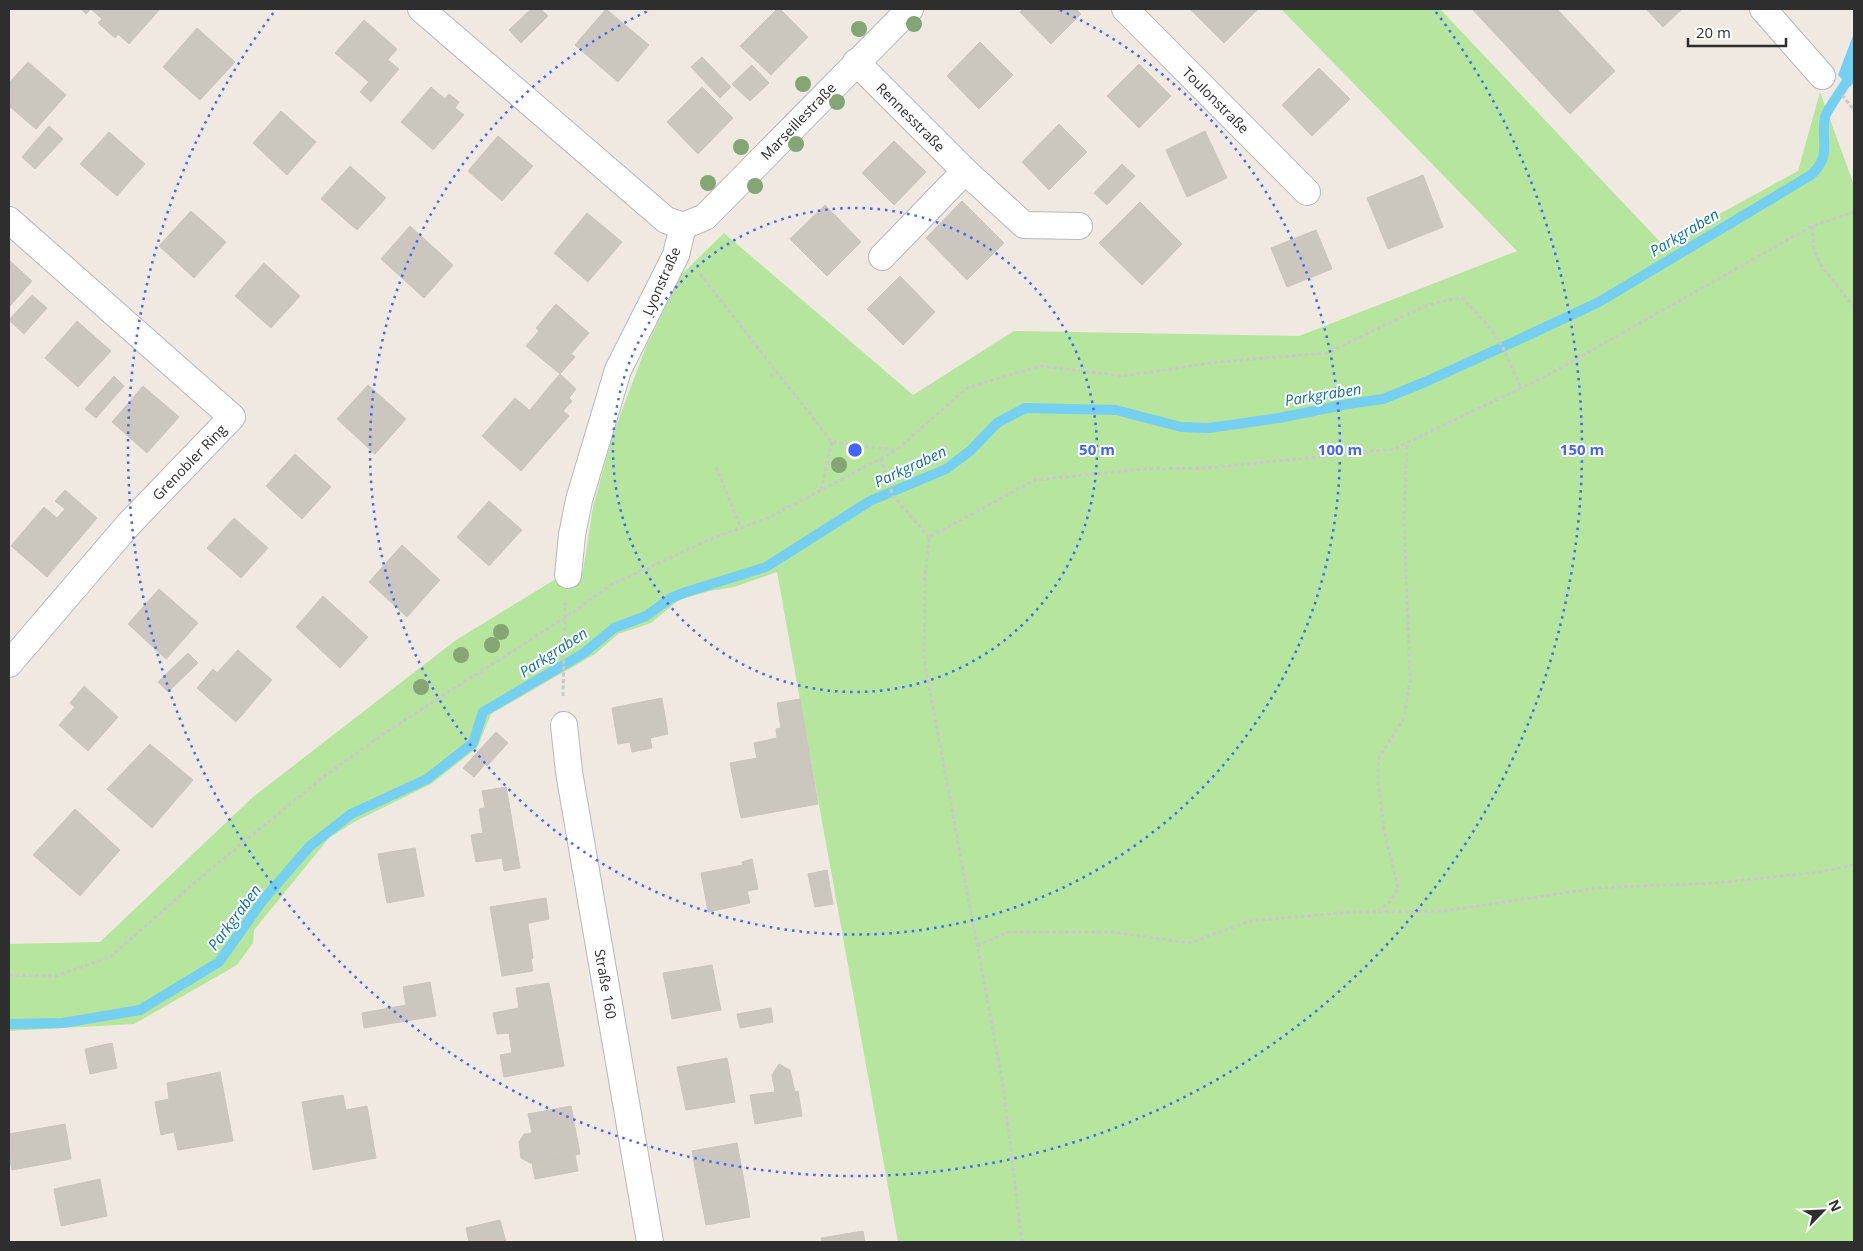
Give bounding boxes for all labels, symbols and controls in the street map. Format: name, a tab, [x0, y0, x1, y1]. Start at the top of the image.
scale bar	[1688, 15, 1786, 47]
text: 20 m	[1696, 22, 1731, 42]
street label: Toulonstraße	[1179, 63, 1254, 138]
street label: Marseillestraße	[756, 78, 840, 164]
street label: Rennesstraße	[872, 78, 950, 156]
water label: Parkgraben	[1646, 204, 1722, 260]
street label: Lyonstraße	[637, 244, 685, 318]
water label: Parkgraben	[1283, 378, 1363, 410]
street label: Grenobler Ring	[148, 420, 230, 504]
text: 50 m	[1079, 439, 1115, 459]
text: 100 m	[1318, 439, 1362, 459]
text: 150 m	[1560, 439, 1604, 459]
centre of rings	[846, 441, 864, 459]
water label: Parkgraben	[871, 441, 949, 491]
water label: Parkgraben	[515, 623, 591, 681]
water label: Parkgraben	[203, 880, 265, 954]
street label: Straße 160	[591, 948, 621, 1020]
north arrow	[1798, 1186, 1848, 1236]
text: N	[1824, 1196, 1846, 1215]

